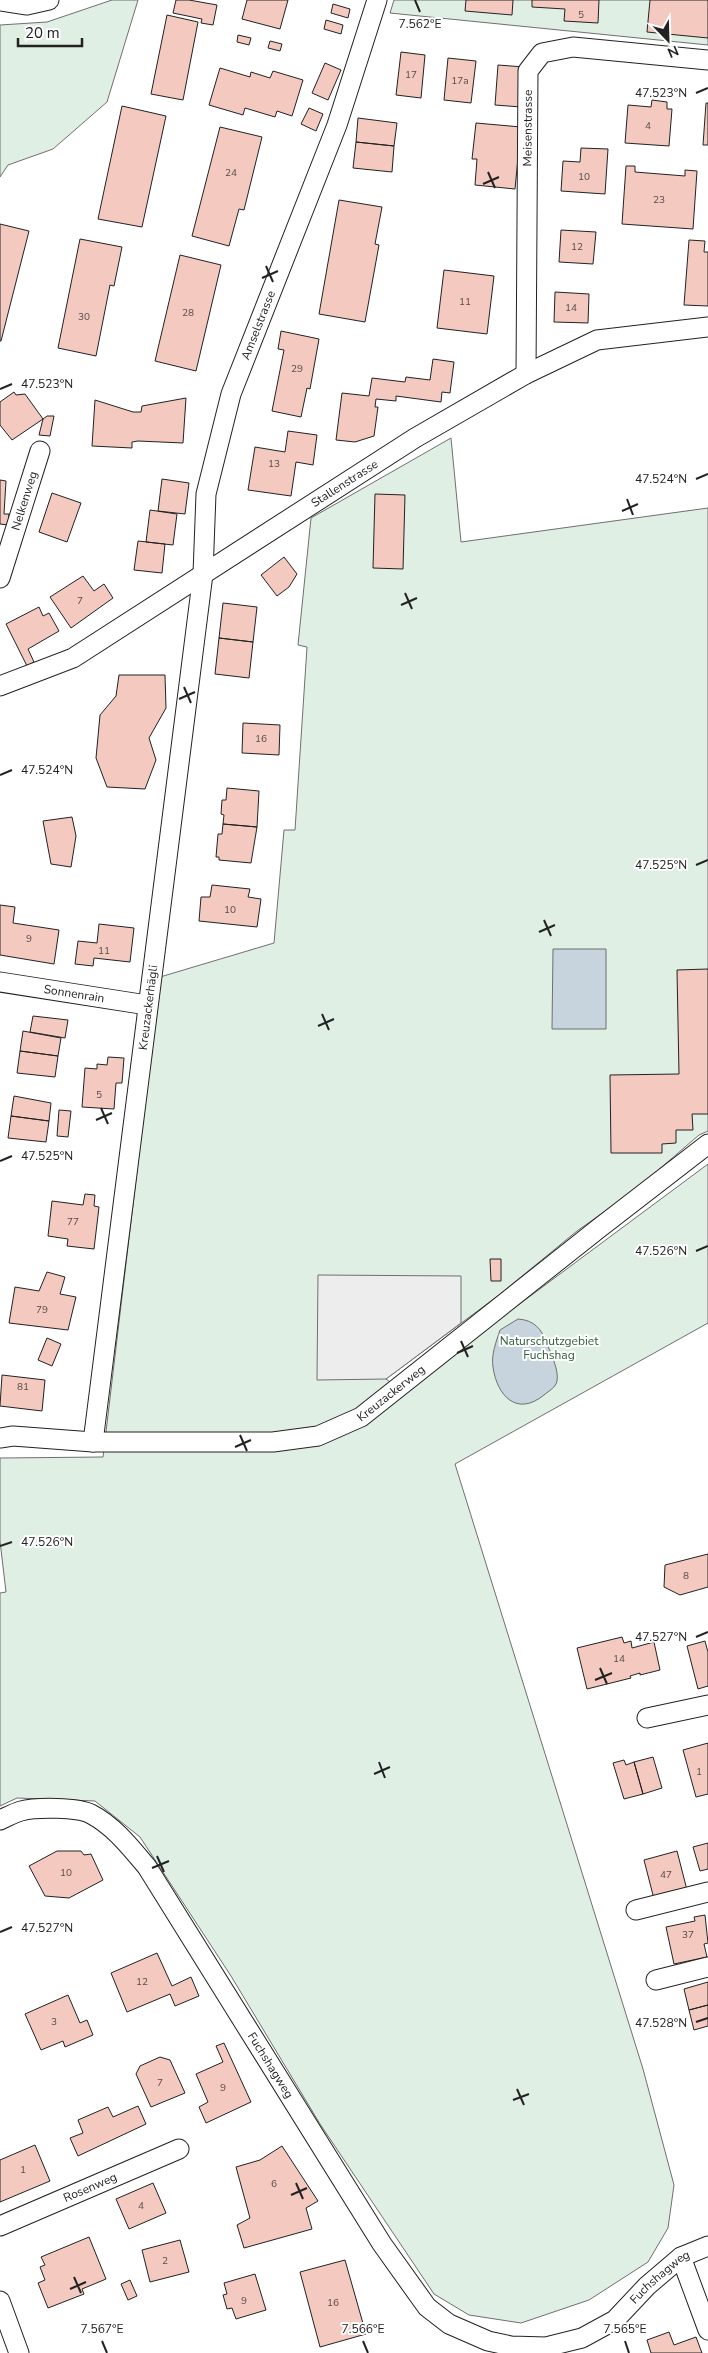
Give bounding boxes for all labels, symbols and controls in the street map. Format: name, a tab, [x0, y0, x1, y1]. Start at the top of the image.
house number: 5	[578, 8, 584, 22]
scale bar	[18, 15, 81, 47]
north arrow	[643, 15, 693, 65]
text: 7.562°E	[399, 16, 441, 32]
text: 20 m	[25, 23, 60, 43]
text: N	[664, 41, 681, 62]
house number: 17	[405, 68, 417, 82]
house number: 17a	[451, 74, 469, 88]
text: 47.523°N	[635, 85, 687, 101]
street label: Meisenstrasse	[519, 89, 536, 167]
house number: 4	[645, 119, 651, 133]
house number: 24	[225, 166, 237, 180]
house number: 10	[578, 170, 590, 184]
house number: 23	[653, 193, 665, 207]
house number: 12	[571, 240, 583, 254]
street label: Amselstrasse	[237, 288, 279, 362]
house number: 11	[459, 295, 471, 309]
house number: 14	[565, 301, 577, 315]
house number: 28	[182, 306, 194, 320]
house number: 30	[78, 310, 90, 324]
house number: 29	[291, 362, 303, 376]
text: 47.523°N	[21, 376, 73, 392]
street label: Stallenstrasse	[308, 456, 381, 511]
house number: 13	[268, 457, 280, 471]
street label: Nelkenweg	[7, 469, 41, 532]
text: 47.524°N	[635, 471, 687, 487]
house number: 7	[77, 594, 83, 608]
house number: 16	[255, 732, 267, 746]
text: 47.524°N	[21, 762, 73, 778]
text: 47.525°N	[635, 857, 687, 873]
house number: 10	[224, 903, 236, 917]
house number: 9	[26, 932, 32, 946]
house number: 11	[98, 944, 110, 958]
street label: Kreuzackerhägli	[135, 964, 161, 1051]
street label: Sonnenrain	[43, 981, 106, 1006]
house number: 5	[96, 1088, 102, 1102]
text: 47.525°N	[21, 1148, 73, 1164]
house number: 77	[67, 1215, 79, 1229]
text: 47.526°N	[635, 1243, 687, 1259]
house number: 79	[36, 1303, 48, 1317]
park label: Naturschutzgebiet Fuchshag	[500, 1333, 599, 1363]
street label: Kreuzackerweg	[354, 1361, 428, 1425]
house number: 81	[17, 1380, 29, 1394]
text: 47.526°N	[21, 1534, 73, 1550]
house number: 8	[683, 1569, 689, 1583]
text: 47.527°N	[635, 1629, 687, 1645]
house number: 14	[613, 1652, 625, 1666]
house number: 1	[696, 1765, 702, 1779]
house number: 10	[60, 1866, 72, 1880]
house number: 47	[660, 1868, 672, 1882]
text: 47.527°N	[21, 1920, 73, 1936]
house number: 37	[682, 1928, 694, 1942]
house number: 12	[136, 1975, 148, 1989]
house number: 3	[51, 2015, 57, 2029]
text: 47.528°N	[635, 2015, 687, 2031]
street label: Fuchshagweg	[244, 2029, 297, 2101]
house number: 7	[157, 2076, 163, 2090]
house number: 9	[220, 2081, 226, 2095]
house number: 1	[20, 2163, 26, 2177]
street label: Rosenweg	[61, 2169, 119, 2206]
house number: 6	[271, 2177, 277, 2191]
house number: 4	[138, 2199, 144, 2213]
street label: Fuchshagweg	[626, 2246, 692, 2307]
house number: 2	[162, 2254, 168, 2268]
house number: 9	[241, 2294, 247, 2308]
house number: 16	[327, 2296, 339, 2310]
text: 7.567°E	[81, 2321, 123, 2337]
text: 7.566°E	[342, 2321, 384, 2337]
text: 7.565°E	[604, 2321, 646, 2337]

